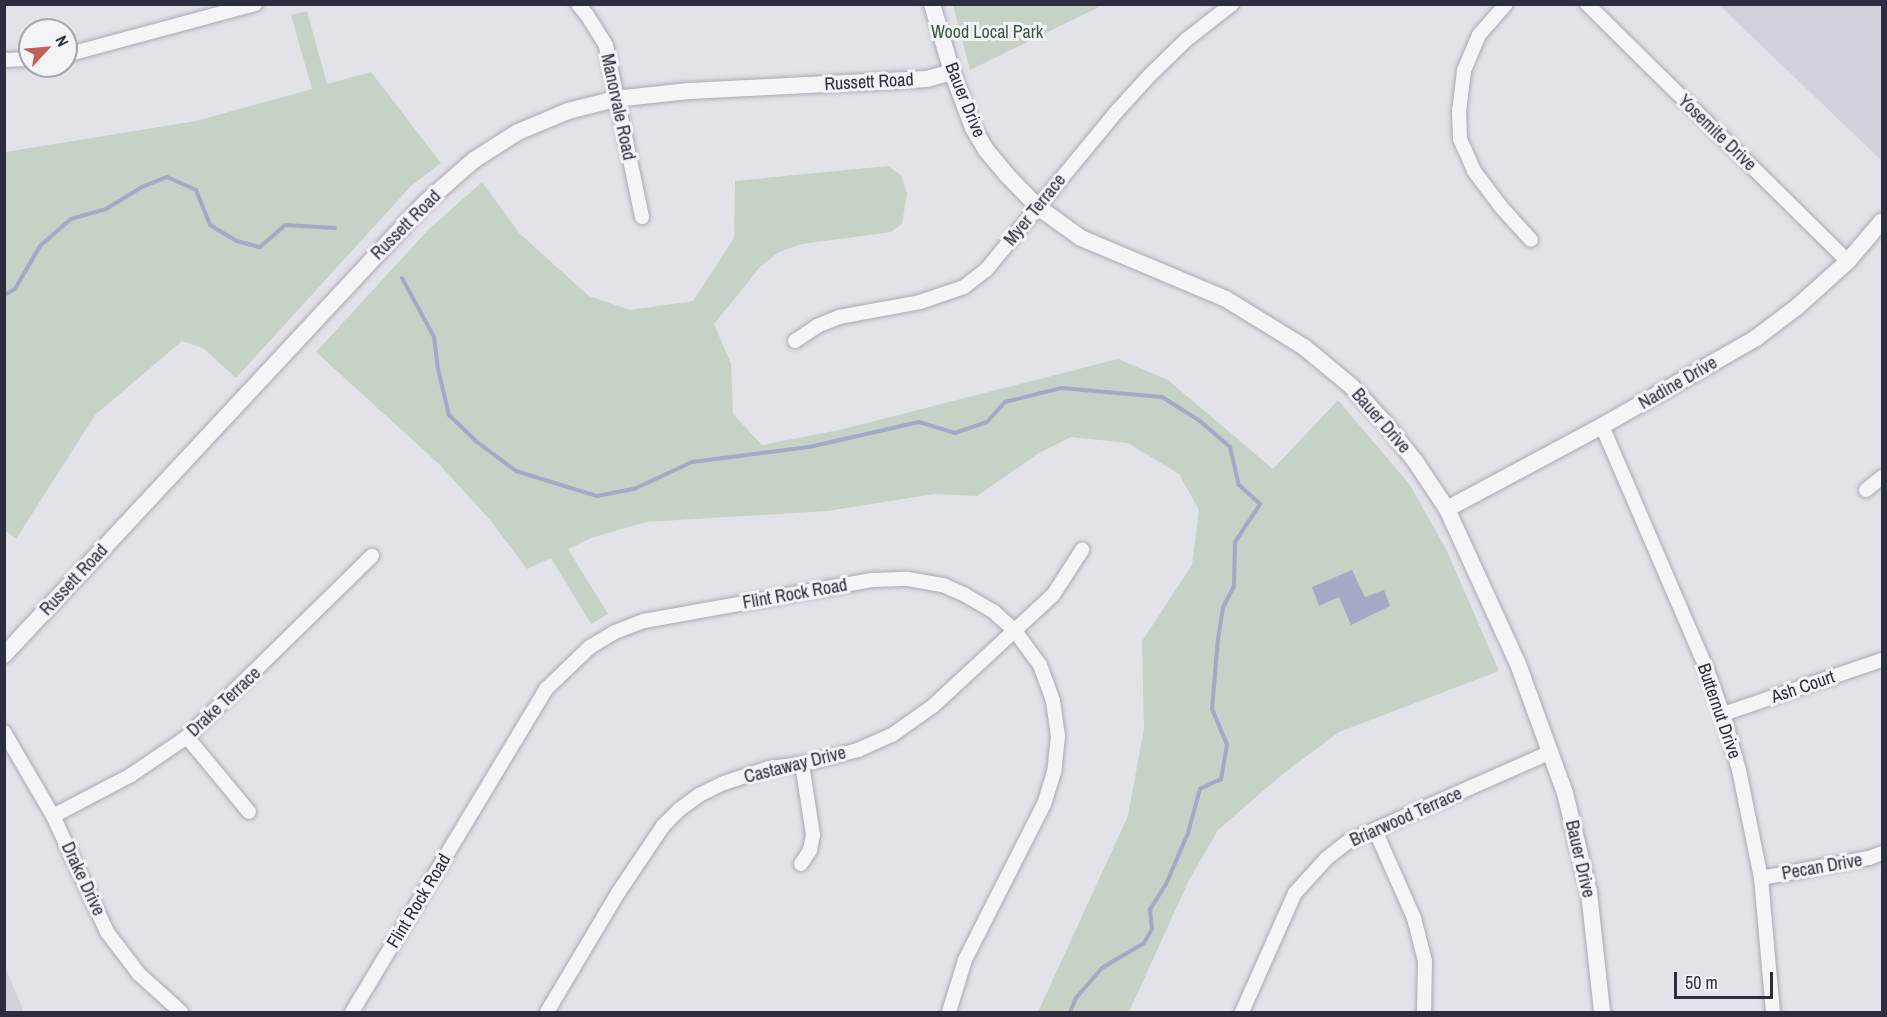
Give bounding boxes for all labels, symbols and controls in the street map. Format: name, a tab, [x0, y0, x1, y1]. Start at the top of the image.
north arrow	[18, 18, 78, 78]
park label: Wood Local Park	[931, 21, 1043, 43]
text: N	[50, 32, 74, 50]
street label: Manorvale Road	[596, 52, 640, 162]
street label: Bauer Drive	[940, 59, 990, 141]
street label: Russett Road	[824, 69, 914, 95]
street label: Yosemite Drive	[1673, 90, 1761, 176]
street label: Myer Terrace	[1000, 170, 1070, 250]
street label: Russett Road	[367, 186, 445, 264]
street label: Nadine Drive	[1635, 352, 1721, 414]
street label: Bauer Drive	[1347, 384, 1415, 458]
street label: Russett Road	[36, 540, 112, 620]
street label: Flint Rock Road	[741, 574, 849, 614]
street label: Butternut Drive	[1693, 661, 1745, 761]
street label: Drake Terrace	[183, 662, 265, 742]
street label: Ash Court	[1768, 666, 1838, 708]
street label: Castaway Drive	[742, 742, 848, 788]
street label: Briarwood Terrace	[1347, 783, 1465, 851]
street label: Bauer Drive	[1561, 818, 1599, 900]
street label: Drake Drive	[57, 839, 109, 919]
street label: Pecan Drive	[1780, 849, 1864, 885]
street label: Flint Rock Road	[382, 850, 456, 952]
scale bar	[1677, 960, 1776, 998]
text: 50 m	[1685, 970, 1718, 995]

